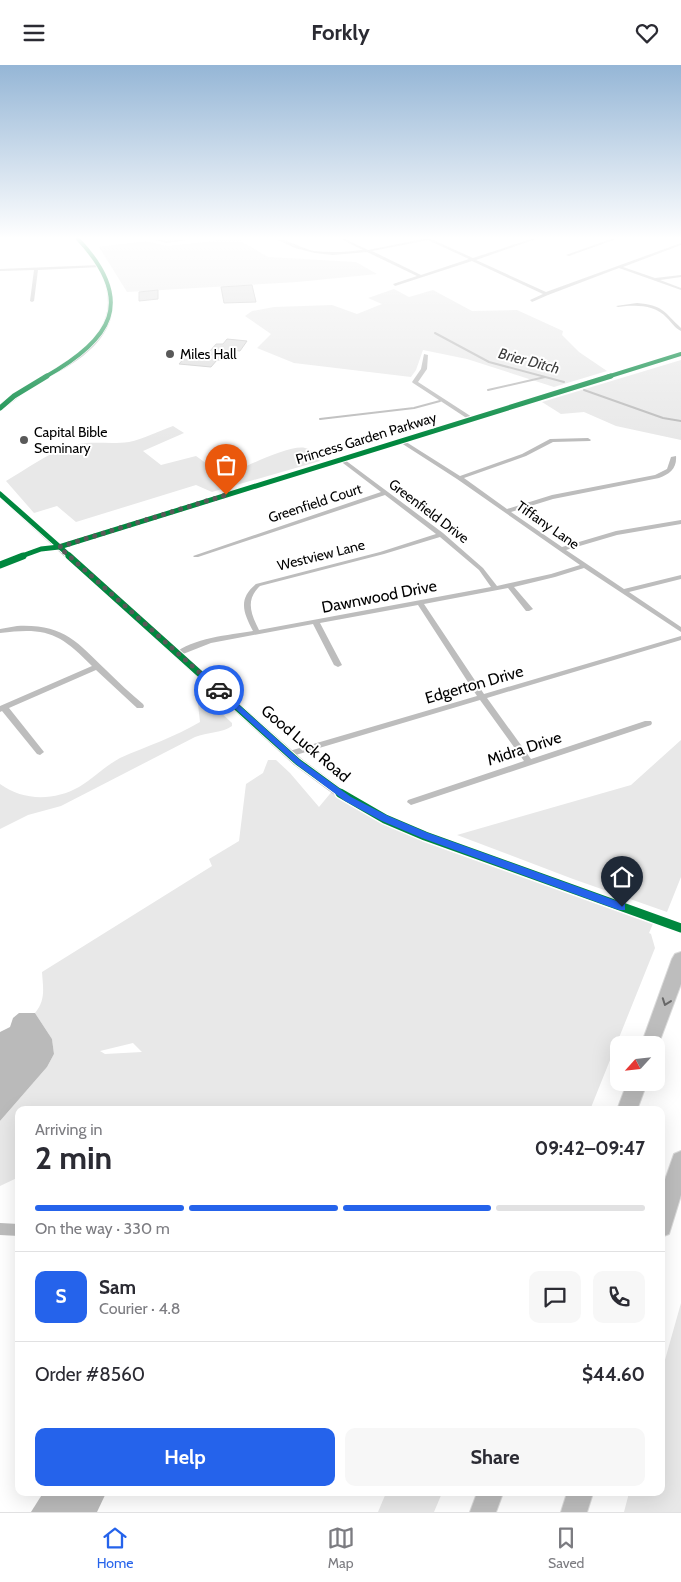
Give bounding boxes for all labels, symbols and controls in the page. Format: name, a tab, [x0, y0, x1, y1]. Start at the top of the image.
icon: menu	[20, 19, 48, 47]
text: Forkly	[311, 19, 370, 46]
icon: heart	[633, 19, 661, 47]
water label: Brier Ditch	[497, 344, 561, 378]
place label: Miles Hall	[180, 345, 237, 363]
marker: Miles Hall	[164, 348, 176, 360]
street label: Princess Garden Parkway	[293, 408, 439, 468]
place label: Capital Bible Seminary	[34, 423, 107, 457]
marker: Capital Bible Seminary	[18, 434, 30, 446]
pin	[205, 444, 247, 495]
icon: bag	[212, 451, 240, 479]
street label: Greenfield Drive	[385, 475, 473, 547]
street label: Greenfield Court	[266, 479, 364, 527]
street label: Tiffany Lane	[513, 497, 583, 553]
street label: Westview Lane	[275, 535, 367, 575]
street label: Dawnwood Drive	[320, 576, 438, 617]
street label: Edgerton Drive	[423, 661, 525, 708]
courier	[194, 665, 244, 715]
icon: car	[205, 676, 233, 704]
street label: Good Luck Road	[258, 701, 354, 786]
street label: Midra Drive	[484, 728, 564, 769]
pin	[601, 856, 643, 907]
icon: home	[608, 863, 636, 891]
one-way arrow	[662, 997, 672, 1006]
north arrow	[610, 1036, 665, 1091]
map controls	[610, 1036, 665, 1091]
text: Arriving in	[35, 1120, 102, 1139]
text: 09:42–09:47	[535, 1137, 645, 1160]
text: 2 min	[35, 1138, 112, 1177]
text: On the way · 330 m	[35, 1219, 170, 1238]
button: chat	[529, 1271, 581, 1323]
button: phone	[593, 1271, 645, 1323]
text: Sam	[99, 1276, 136, 1299]
text: S	[55, 1285, 67, 1308]
text: Courier · 4.8	[99, 1299, 181, 1318]
text: Order #8560	[35, 1363, 145, 1386]
text: $44.60	[582, 1363, 645, 1386]
button: Help	[35, 1428, 335, 1486]
button: Share	[345, 1428, 645, 1486]
tab: Home	[97, 1524, 133, 1572]
tab: Map	[327, 1524, 355, 1572]
tab: Saved	[548, 1524, 584, 1572]

